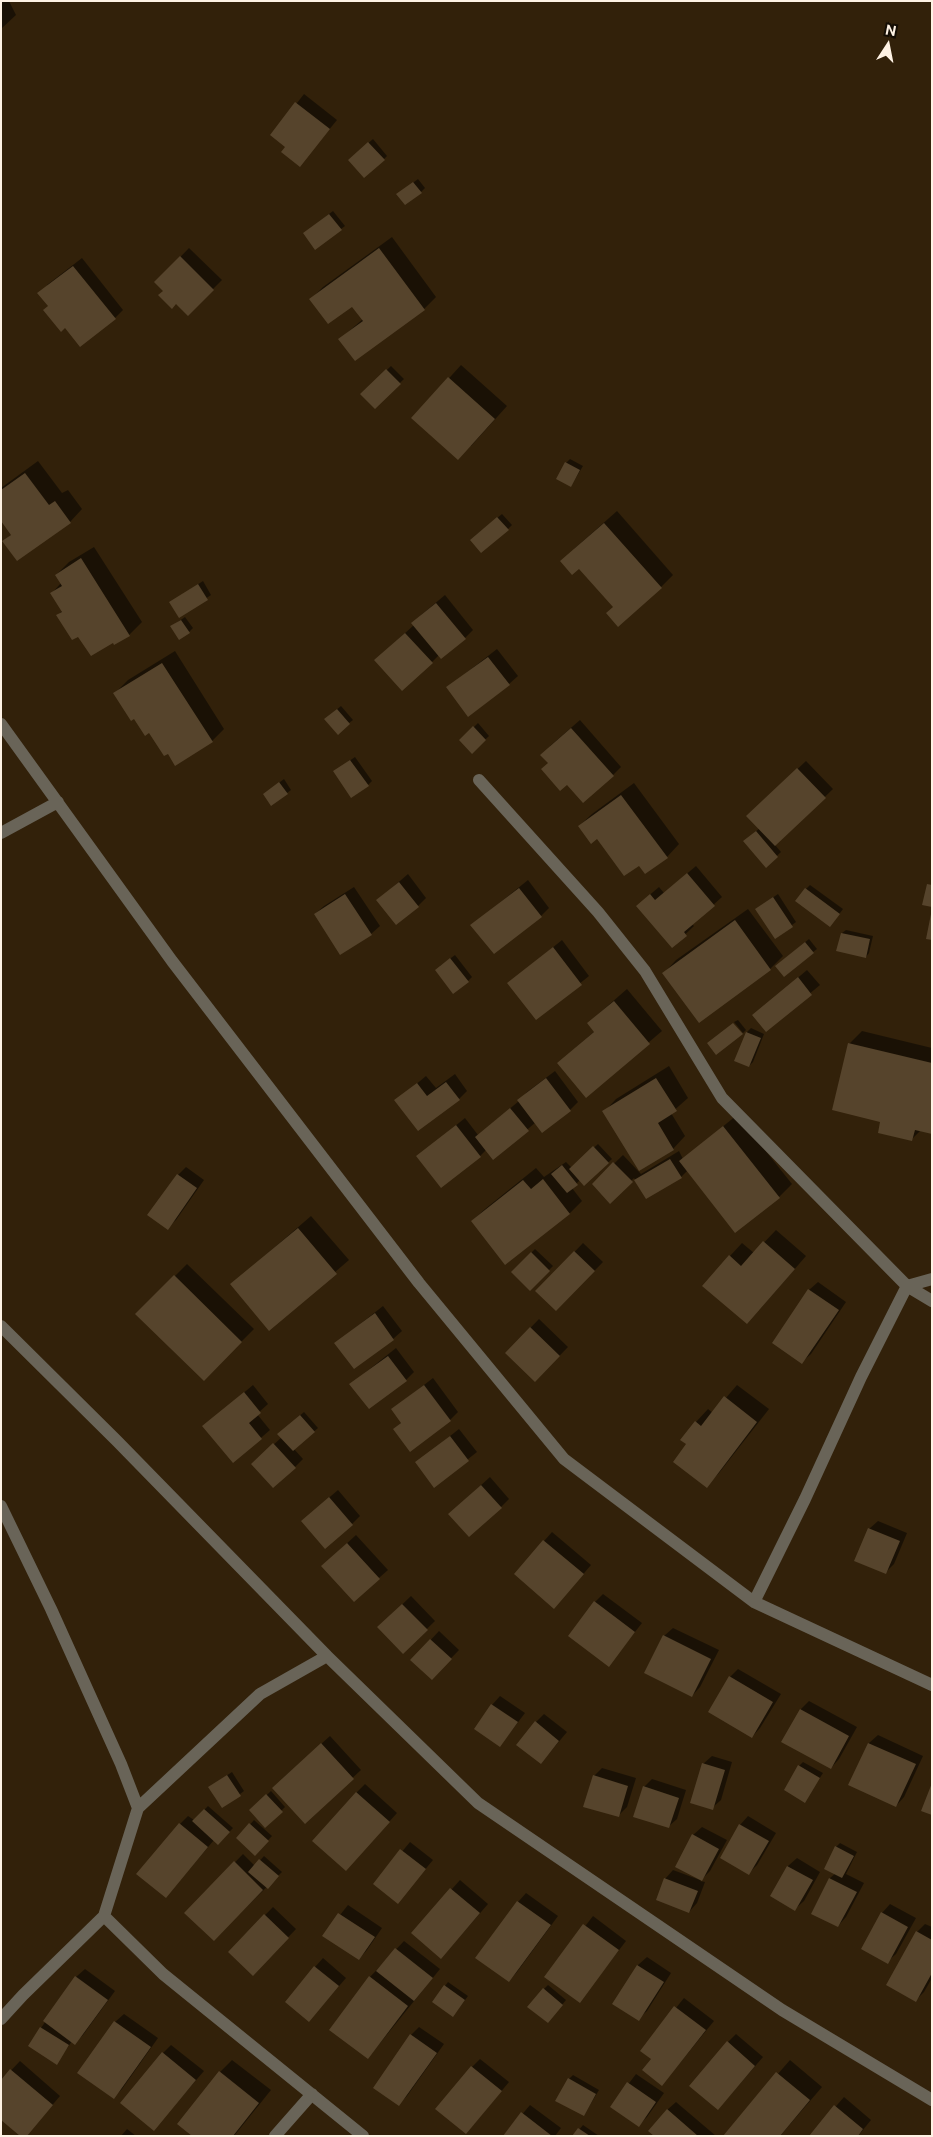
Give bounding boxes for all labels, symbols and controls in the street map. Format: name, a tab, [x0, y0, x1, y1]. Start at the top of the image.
north arrow	[863, 20, 913, 70]
text: N	[884, 21, 898, 39]

